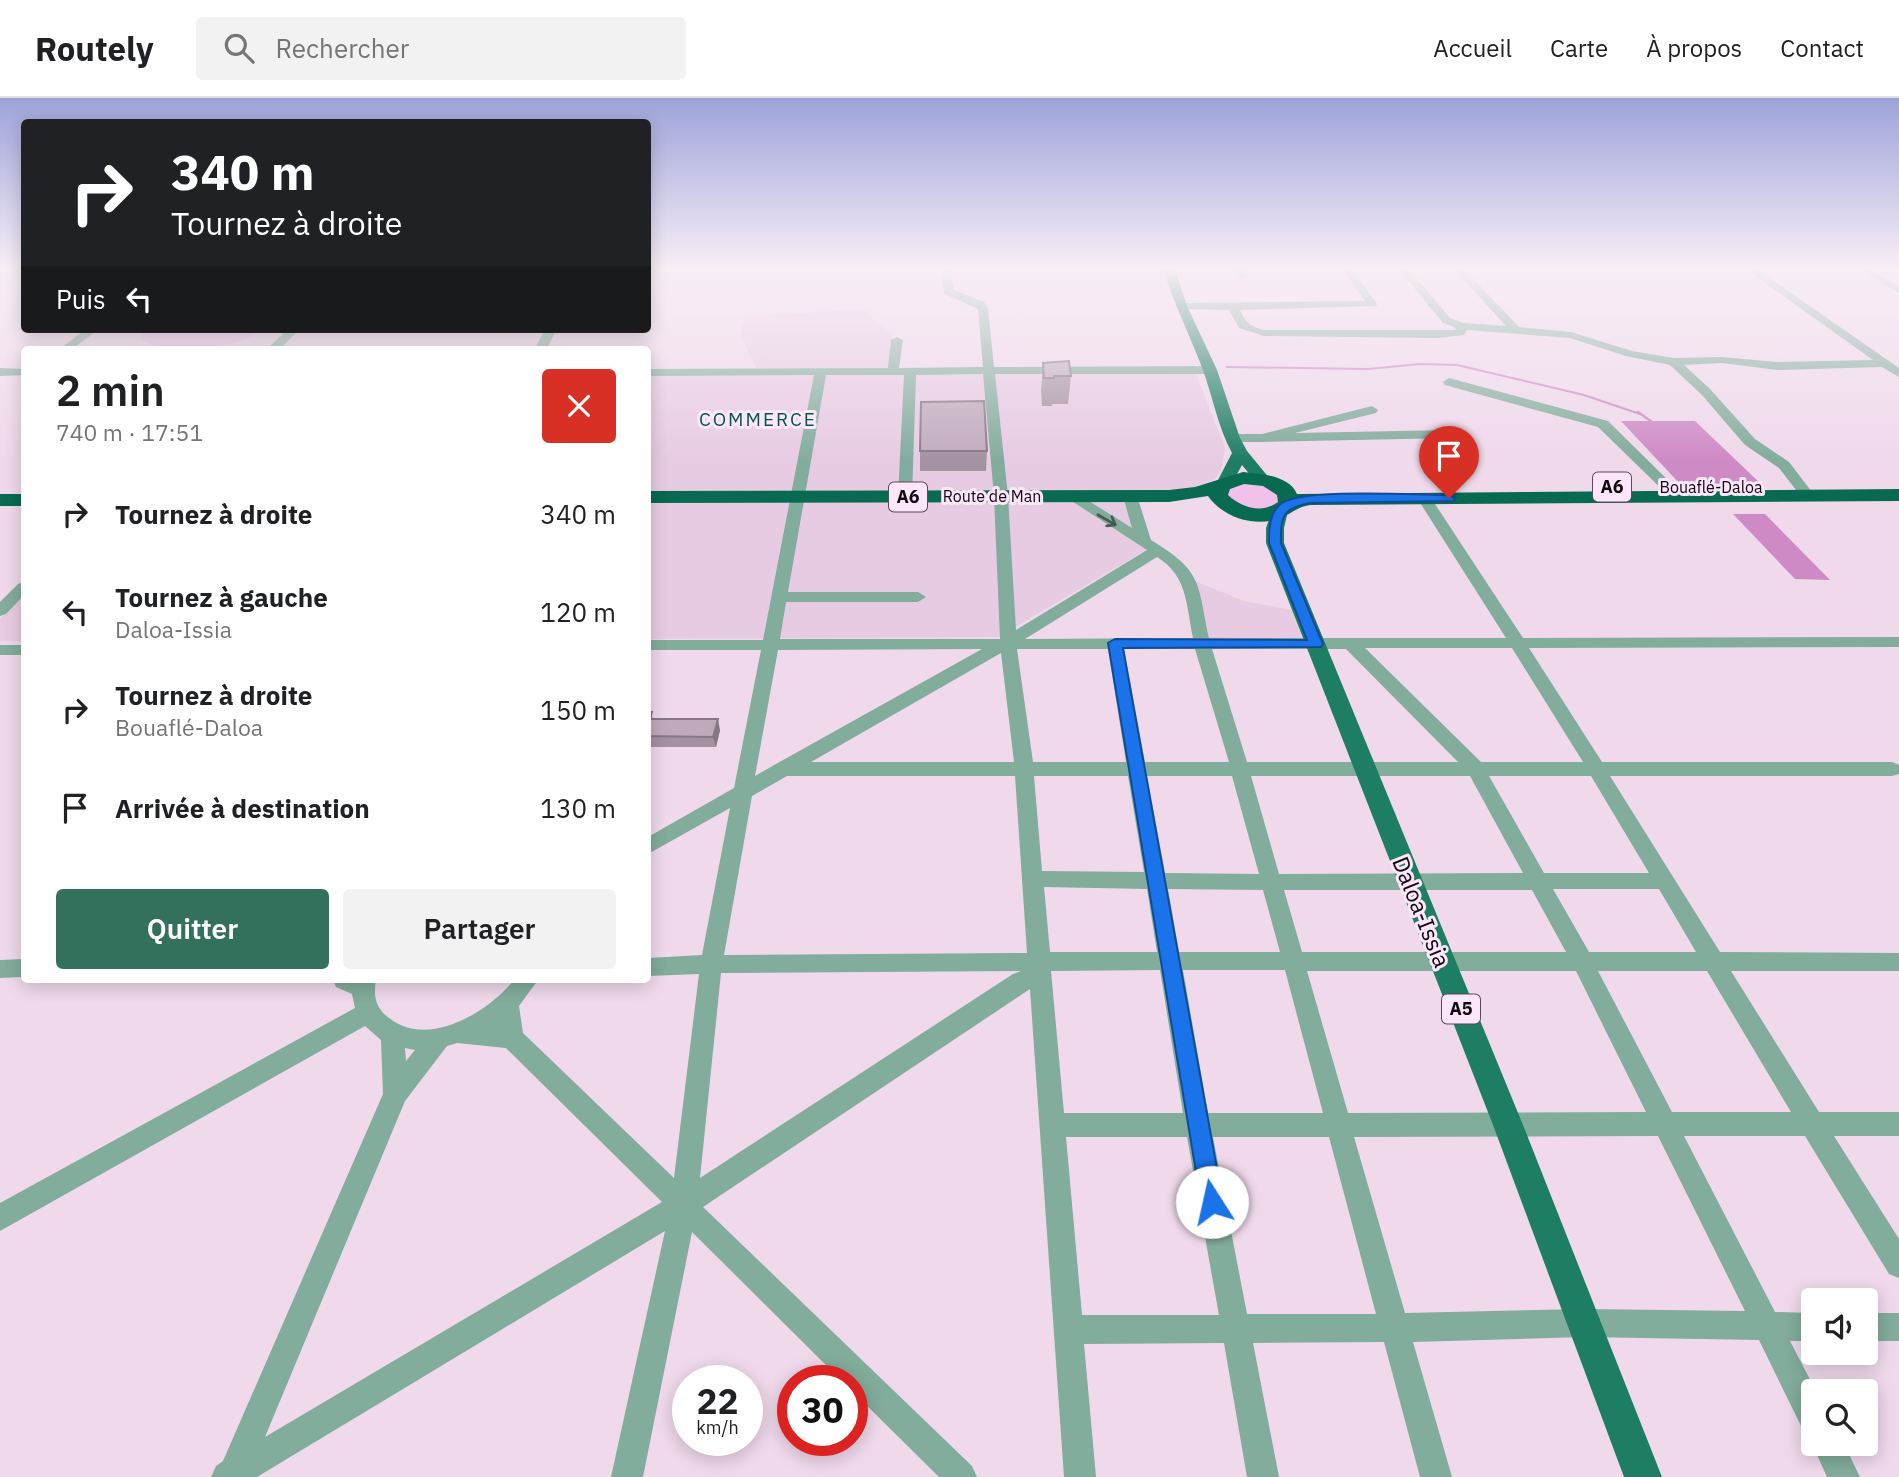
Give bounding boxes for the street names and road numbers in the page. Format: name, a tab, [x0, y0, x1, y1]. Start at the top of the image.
road number: A6	[1593, 472, 1631, 502]
street label: Bouaflé-Daloa	[1659, 477, 1763, 497]
road number: A6	[889, 482, 927, 512]
street label: Route de Man	[943, 486, 1041, 506]
street label: Daloa-Issia	[1386, 852, 1458, 971]
road number: A5	[1442, 994, 1480, 1024]

